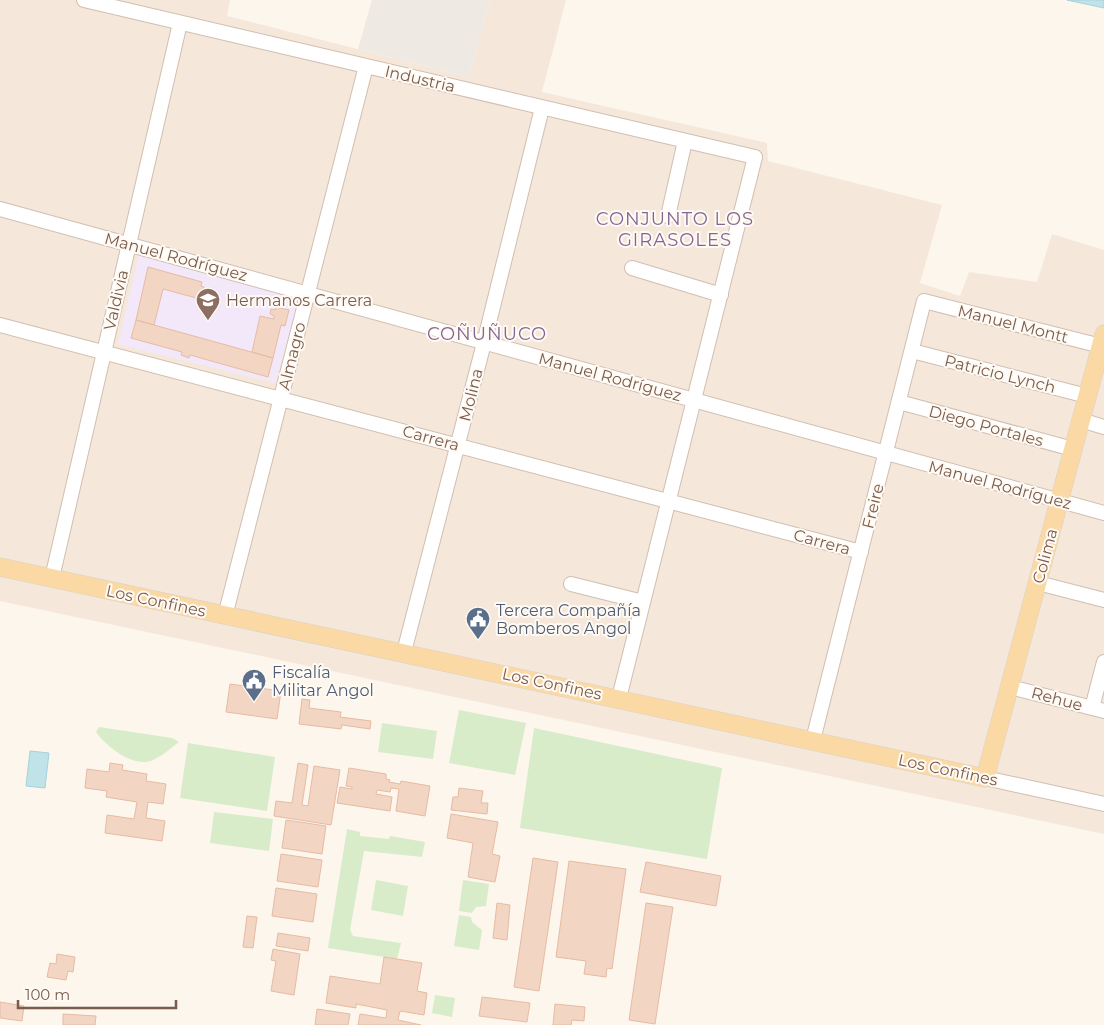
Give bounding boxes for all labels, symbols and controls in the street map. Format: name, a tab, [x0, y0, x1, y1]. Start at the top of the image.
street label: Industria	[383, 62, 457, 96]
district label: CONJUNTO LOS GIRASOLES	[596, 208, 754, 251]
street label: Manuel Rodríguez	[103, 229, 249, 285]
street label: Valdivia	[100, 268, 132, 332]
school or university icon: Hermanos Carrera	[195, 287, 221, 321]
place label: Hermanos Carrera	[226, 291, 372, 310]
street label: Manuel Montt	[956, 301, 1071, 347]
street label: Almagro	[274, 320, 310, 392]
district label: COÑUÑUCO	[427, 323, 547, 345]
street label: Manuel Rodríguez	[537, 349, 683, 405]
street label: Patricio Lynch	[942, 351, 1058, 397]
street label: Molina	[455, 366, 487, 424]
street label: Diego Portales	[927, 402, 1046, 450]
street label: Carrera	[401, 421, 461, 455]
street label: Manuel Rodríguez	[927, 457, 1073, 513]
street label: Freire	[858, 481, 888, 531]
street label: Carrera	[792, 525, 852, 559]
street label: Colima	[1029, 526, 1061, 586]
street label: Los Confines	[105, 581, 208, 621]
place label: Tercera Compañía Bomberos Angol	[496, 601, 641, 638]
public building icon: Tercera Compañía Bomberos Angol	[465, 606, 491, 640]
place label: Fiscalía Militar Angol	[272, 663, 374, 700]
street label: Los Confines	[501, 664, 604, 704]
public building icon: Fiscalía Militar Angol	[241, 668, 267, 702]
street label: Rehue	[1029, 683, 1085, 715]
street label: Los Confines	[897, 750, 1000, 790]
scale bar	[18, 978, 175, 1010]
text: 100 m	[25, 985, 70, 1004]

